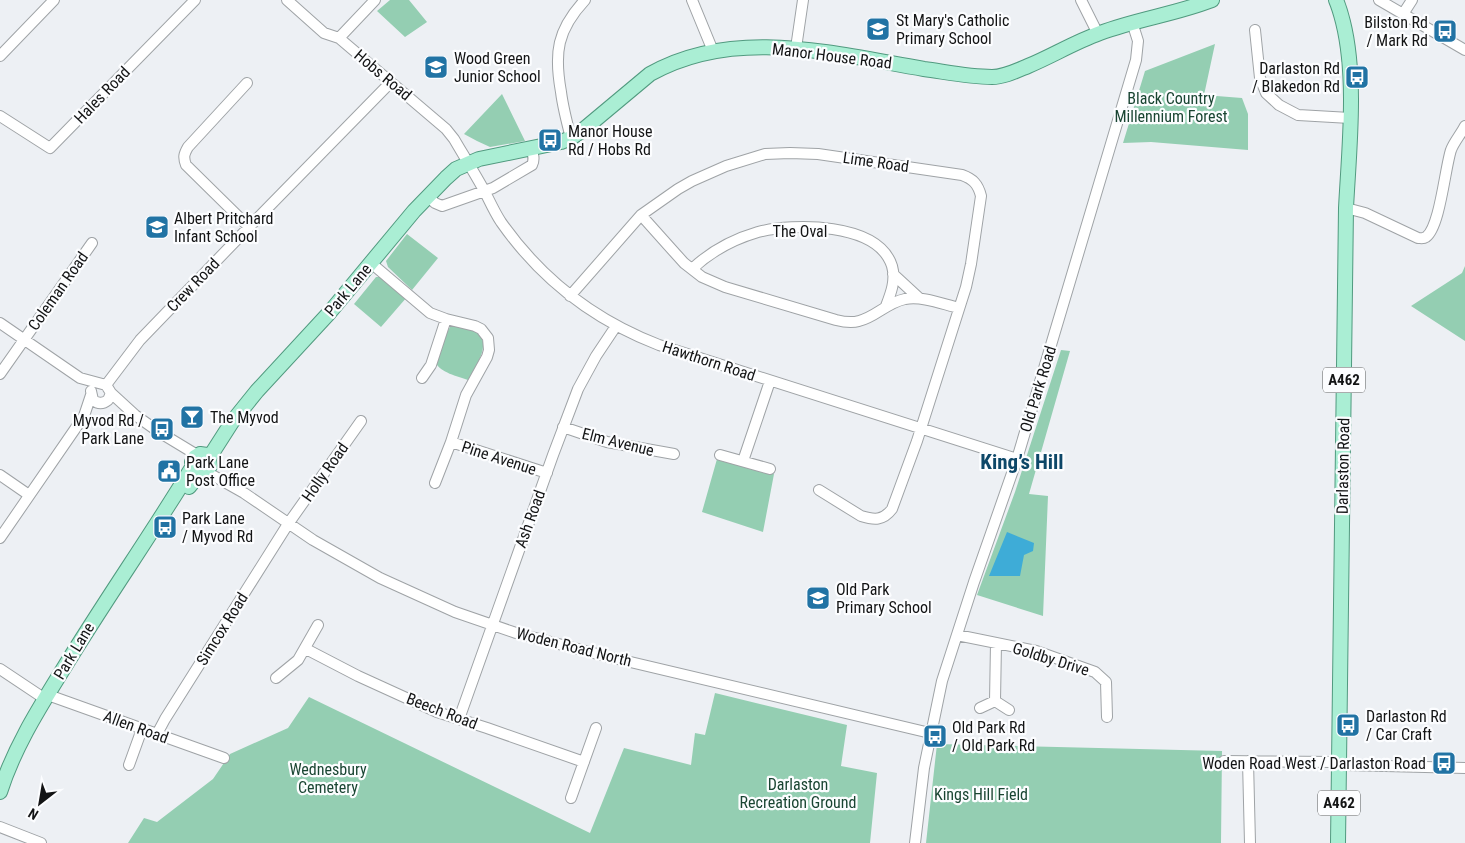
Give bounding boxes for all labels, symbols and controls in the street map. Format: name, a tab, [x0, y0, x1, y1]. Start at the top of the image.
place label: St Mary's Catholic Primary School	[896, 11, 1009, 48]
place label: Bilston Rd / Mark Rd	[1364, 13, 1428, 50]
school or university icon: St Mary's Catholic Primary School	[865, 16, 891, 42]
bus stop icon: Bilston Rd / Mark Rd	[1432, 18, 1458, 44]
street label: Manor House Road	[771, 39, 893, 73]
street label: Hobs Road	[350, 46, 416, 104]
place label: Wood Green Junior School	[454, 49, 541, 86]
school or university icon: Wood Green Junior School	[423, 54, 449, 80]
place label: Darlaston Rd / Blakedon Rd	[1252, 59, 1340, 96]
street label: Hales Road	[70, 63, 134, 127]
bus stop icon: Darlaston Rd / Blakedon Rd	[1344, 64, 1370, 90]
park label: Black Country Millennium Forest	[1114, 89, 1228, 126]
place label: Manor House Rd / Hobs Rd	[568, 122, 653, 159]
bus stop icon: Manor House Rd / Hobs Rd	[537, 127, 563, 153]
street label: Lime Road	[842, 148, 910, 176]
place label: Albert Pritchard Infant School	[174, 209, 274, 246]
school or university icon: Albert Pritchard Infant School	[144, 214, 170, 240]
street label: The Oval	[773, 222, 827, 241]
street label: Coleman Road	[24, 248, 92, 334]
street label: Crew Road	[163, 254, 223, 316]
street label: Park Lane	[321, 260, 375, 320]
street label: Hawthorn Road	[660, 337, 758, 385]
street label: Old Park Road	[1016, 344, 1060, 434]
road number: A462	[1323, 368, 1365, 392]
bar icon: The Myvod	[179, 404, 205, 430]
place label: The Myvod	[210, 408, 279, 427]
place label: Myvod Rd / Park Lane	[73, 411, 144, 448]
bus stop icon: Myvod Rd / Park Lane	[149, 416, 175, 442]
street label: Darlaston Road	[1333, 418, 1353, 514]
street label: Elm Avenue	[580, 424, 656, 460]
street label: Pine Avenue	[459, 437, 539, 479]
street label: Holly Road	[298, 439, 352, 505]
district label: King’s Hill	[980, 450, 1064, 474]
place label: Park Lane Post Office	[186, 453, 255, 490]
public building icon: Park Lane Post Office	[156, 458, 182, 484]
street label: Ash Road	[511, 488, 549, 550]
place label: Park Lane / Myvod Rd	[182, 509, 253, 546]
bus stop icon: Park Lane / Myvod Rd	[152, 514, 178, 540]
place label: Old Park Primary School	[836, 580, 932, 617]
school or university icon: Old Park Primary School	[805, 585, 831, 611]
street label: Simcox Road	[192, 589, 252, 669]
street label: Park Lane	[50, 619, 98, 683]
street label: Woden Road North	[514, 623, 634, 671]
street label: Goldby Drive	[1010, 638, 1092, 680]
street label: Beech Road	[404, 689, 480, 733]
street label: Allen Road	[101, 707, 171, 747]
place label: Darlaston Rd / Car Craft	[1366, 707, 1447, 744]
bus stop icon: Darlaston Rd / Car Craft	[1335, 712, 1361, 738]
place label: Old Park Rd / Old Park Rd	[952, 718, 1035, 755]
bus stop icon: Old Park Rd / Old Park Rd	[922, 723, 948, 749]
bus stop icon: Woden Road West / Darlaston Road	[1431, 750, 1457, 776]
place label: Woden Road West / Darlaston Road	[1202, 754, 1426, 773]
park label: Wednesbury Cemetery	[289, 760, 367, 797]
park label: Darlaston Recreation Ground	[740, 775, 856, 812]
north arrow	[15, 778, 65, 828]
park label: Kings Hill Field	[934, 785, 1028, 804]
road number: A462	[1318, 790, 1360, 816]
text: N	[26, 805, 41, 823]

